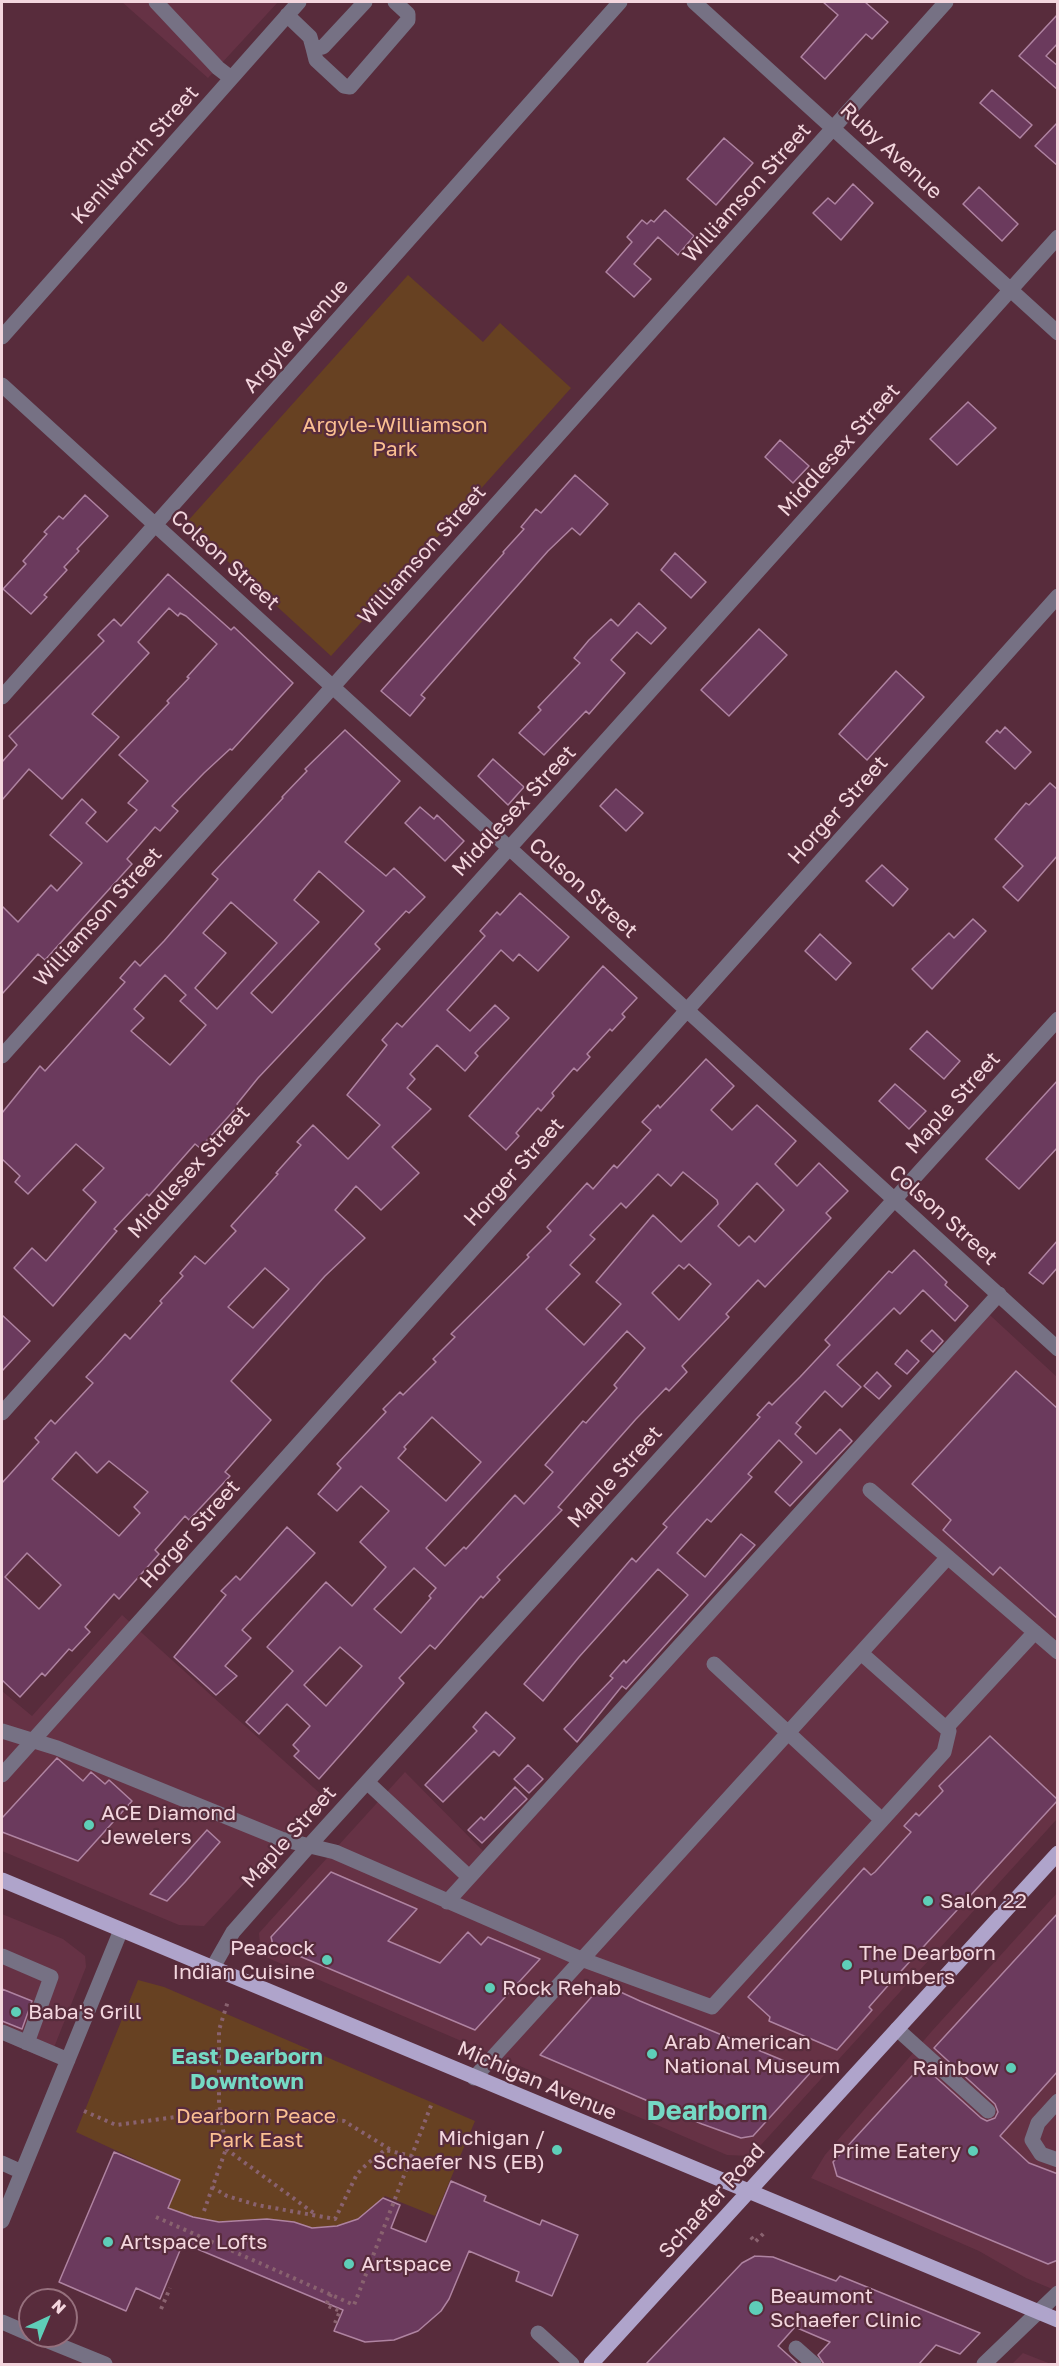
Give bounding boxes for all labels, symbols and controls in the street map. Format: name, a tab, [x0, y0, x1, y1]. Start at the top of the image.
street label: Kenilworth Street	[66, 80, 204, 230]
street label: Ruby Avenue	[835, 97, 947, 205]
street label: Williamson Street	[678, 118, 816, 268]
street label: Argyle Avenue	[238, 274, 354, 398]
street label: Middlesex Street	[773, 378, 905, 522]
park label: Argyle-Williamson Park	[302, 412, 488, 462]
street label: Williamson Street	[353, 480, 491, 630]
street label: Colson Street	[165, 505, 285, 615]
street label: Middlesex Street	[447, 740, 581, 882]
street label: Horger Street	[783, 751, 893, 869]
street label: Colson Street	[523, 833, 643, 943]
street label: Williamson Street	[29, 842, 167, 992]
street label: Maple Street	[900, 1047, 1006, 1159]
street label: Middlesex Street	[123, 1100, 255, 1244]
street label: Horger Street	[459, 1113, 569, 1231]
street label: Colson Street	[883, 1160, 1003, 1270]
street label: Maple Street	[562, 1421, 668, 1533]
street label: Horger Street	[135, 1475, 245, 1593]
street label: Maple Street	[236, 1781, 342, 1893]
place label: ACE Diamond Jewelers	[101, 1800, 236, 1850]
marker: ACE Diamond Jewelers	[82, 1818, 96, 1832]
place label: Salon 22	[940, 1888, 1027, 1914]
marker: Salon 22	[921, 1894, 935, 1908]
place label: Peacock Indian Cuisine	[172, 1935, 315, 1985]
place label: The Dearborn Plumbers	[859, 1940, 996, 1990]
marker: Peacock Indian Cuisine	[320, 1953, 334, 1967]
marker: The Dearborn Plumbers	[840, 1958, 854, 1972]
place label: Rock Rehab	[502, 1975, 621, 2001]
marker: Rock Rehab	[483, 1981, 497, 1995]
place label: Baba's Grill	[28, 1999, 142, 2025]
marker: Baba's Grill	[9, 2005, 23, 2019]
place label: Arab American National Museum	[664, 2029, 840, 2079]
street label: Michigan Avenue	[453, 2036, 621, 2126]
district label: East Dearborn Downtown	[171, 2044, 323, 2096]
marker: Arab American National Museum	[645, 2047, 659, 2061]
place label: Rainbow	[912, 2055, 999, 2081]
marker: Rainbow	[1004, 2061, 1018, 2075]
district label: Dearborn	[646, 2095, 768, 2127]
park label: Dearborn Peace Park East	[176, 2103, 336, 2153]
place label: Michigan / Schaefer NS (EB)	[373, 2125, 545, 2175]
street label: Schaefer Road	[654, 2138, 770, 2264]
place label: Prime Eatery	[832, 2138, 961, 2164]
marker: Michigan / Schaefer NS (EB)	[550, 2143, 564, 2157]
marker: Prime Eatery	[966, 2144, 980, 2158]
place label: Artspace Lofts	[120, 2229, 267, 2255]
marker: Artspace Lofts	[101, 2235, 115, 2249]
place label: Artspace	[361, 2251, 452, 2277]
marker: Artspace	[342, 2257, 356, 2271]
place label: Beaumont Schaefer Clinic	[770, 2283, 921, 2333]
north arrow	[18, 2288, 78, 2348]
text: N	[48, 2295, 70, 2318]
marker: Beaumont Schaefer Clinic	[747, 2299, 765, 2317]

